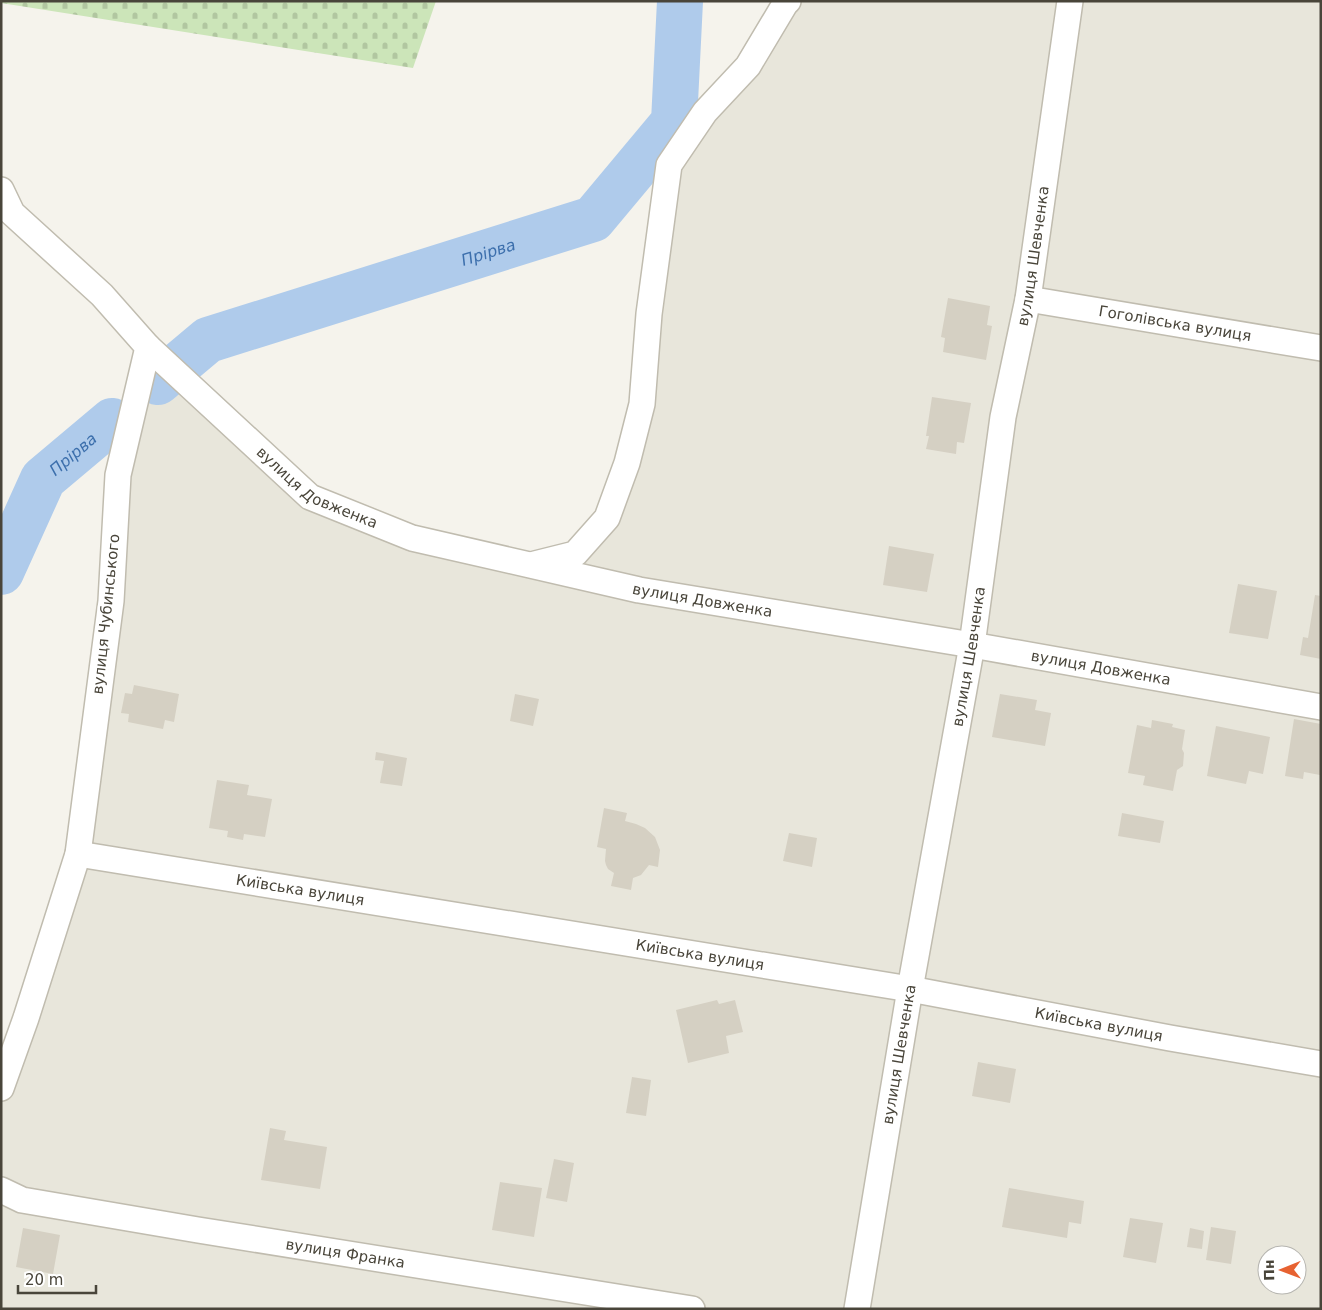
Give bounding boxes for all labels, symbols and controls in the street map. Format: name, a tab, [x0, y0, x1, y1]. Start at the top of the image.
street label: вулиця Шевченка	[1014, 185, 1053, 328]
water label: Прірва	[459, 235, 518, 270]
street label: Гоголівська вулиця	[1097, 302, 1253, 345]
water label: Прірва	[46, 429, 101, 480]
street label: вулиця Довженка	[253, 443, 380, 532]
street label: вулиця Чубинського	[89, 533, 123, 695]
street label: вулиця Довженка	[631, 580, 774, 621]
street label: вулиця Шевченка	[948, 586, 989, 728]
street label: вулиця Довженка	[1030, 647, 1172, 689]
street label: Київська вулиця	[235, 871, 366, 909]
street label: Київська вулиця	[634, 936, 765, 974]
street label: вулиця Шевченка	[879, 983, 920, 1126]
street label: Київська вулиця	[1033, 1004, 1164, 1045]
street label: вулиця Франка	[284, 1235, 406, 1272]
north arrow	[1257, 1245, 1307, 1295]
text: Пн	[1261, 1259, 1277, 1281]
scale bar	[18, 1262, 95, 1294]
text: 20 m	[25, 1271, 63, 1289]

